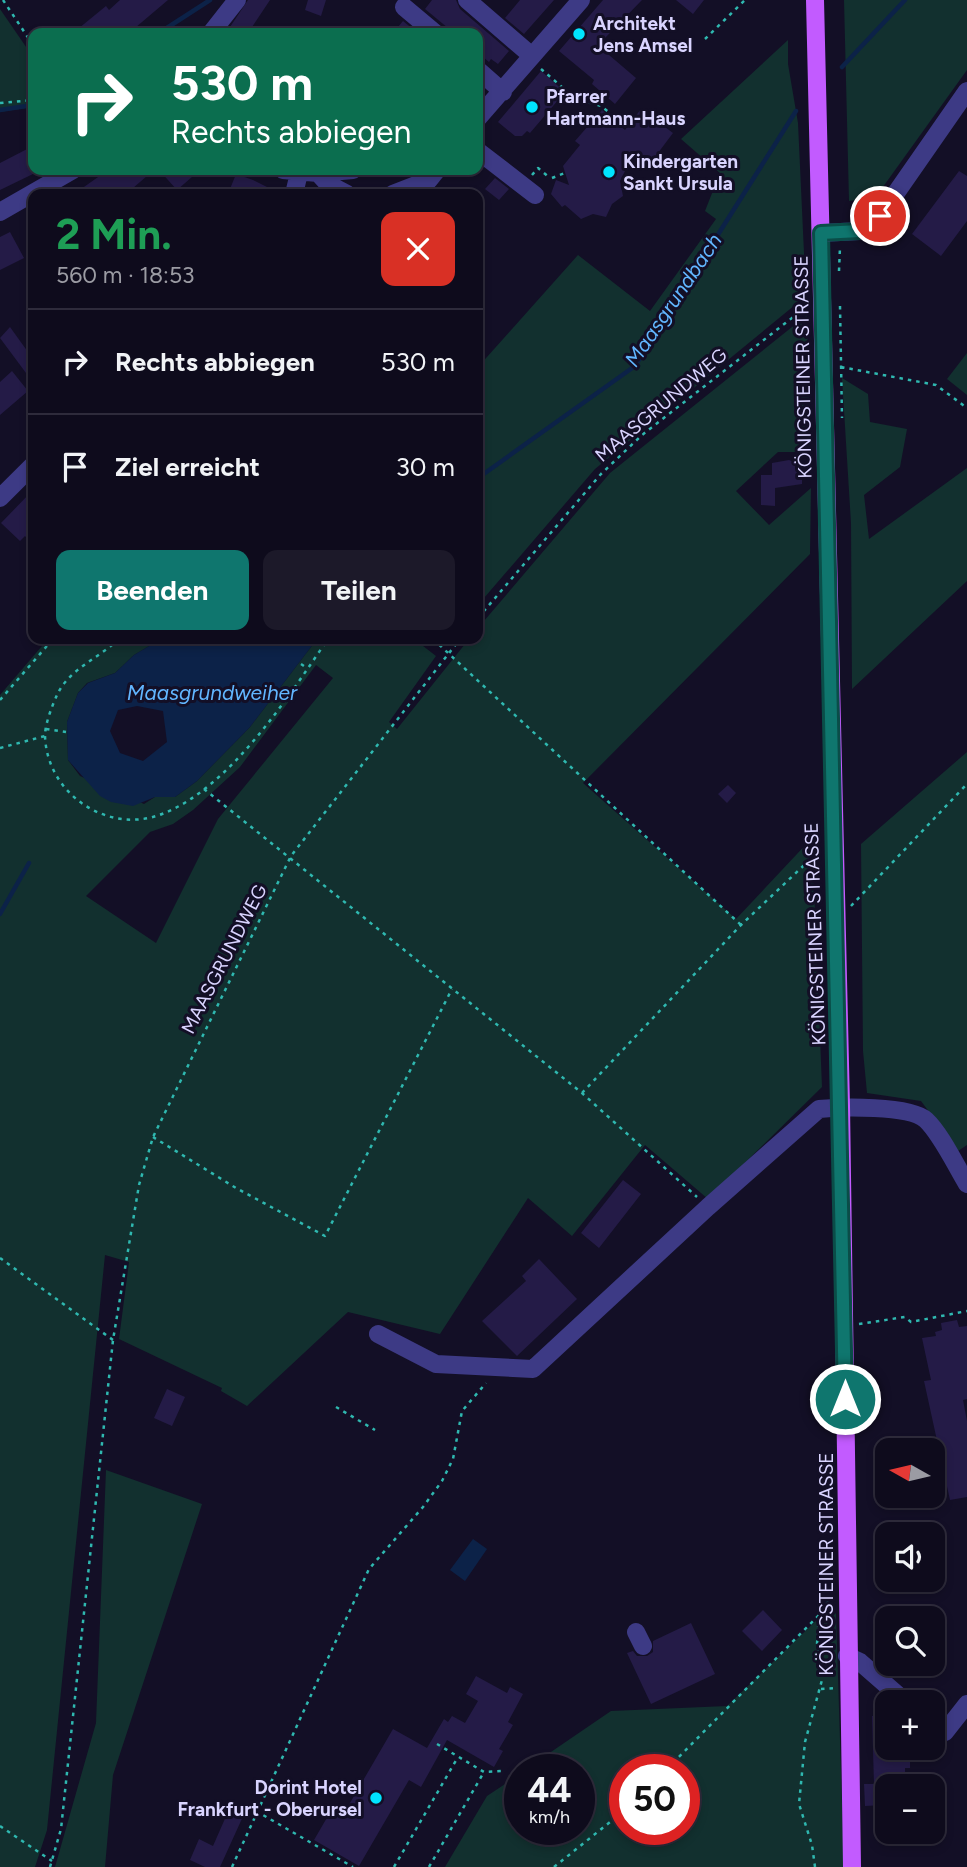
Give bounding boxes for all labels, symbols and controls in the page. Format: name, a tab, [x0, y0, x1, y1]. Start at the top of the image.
place label: Architekt Jens Amsel	[593, 12, 692, 57]
marker: Architekt Jens Amsel	[571, 26, 587, 42]
text: 530 m	[171, 53, 313, 112]
icon: right	[56, 56, 147, 147]
place label: Pfarrer Hartmann-Haus	[546, 85, 685, 130]
marker: Pfarrer Hartmann-Haus	[524, 99, 540, 115]
text: Rechts abbiegen	[171, 113, 411, 151]
place label: Kindergarten Sankt Ursula	[623, 150, 738, 195]
marker: Kindergarten Sankt Ursula	[601, 164, 617, 180]
pin	[850, 186, 910, 246]
icon: arrive	[861, 197, 899, 235]
text: 2 Min.	[56, 209, 172, 260]
button: close	[381, 212, 455, 286]
water label: Maasgrundbach	[619, 228, 727, 371]
street label: KÖNIGSTEINER STRASSE	[790, 255, 816, 479]
text: 560 m · 18:53	[56, 261, 195, 289]
icon: right	[56, 343, 94, 381]
street label: MAASGRUNDWEG	[590, 343, 732, 467]
text: Rechts abbiegen	[115, 346, 315, 378]
text: 530 m	[381, 346, 455, 378]
icon: arrive	[56, 448, 94, 486]
text: Ziel erreicht	[115, 451, 260, 483]
text: 30 m	[396, 451, 455, 483]
button: Beenden	[56, 550, 249, 630]
button: Teilen	[263, 550, 455, 630]
water label: Maasgrundweiher	[127, 680, 298, 705]
street label: KÖNIGSTEINER STRASSE	[800, 822, 830, 1046]
street label: MAASGRUNDWEG	[176, 880, 272, 1038]
position arrow	[808, 1362, 882, 1436]
north arrow	[875, 1438, 945, 1508]
map controls	[875, 1438, 945, 1844]
street label: KÖNIGSTEINER STRASSE	[815, 1452, 838, 1676]
button: sound	[875, 1522, 945, 1592]
button: search	[875, 1606, 945, 1676]
button: +	[875, 1690, 945, 1760]
speed limit sign: 50	[609, 1754, 700, 1845]
text: 44	[527, 1769, 572, 1811]
button: −	[875, 1774, 945, 1844]
place label: Dorint Hotel Frankfurt - Oberursel	[177, 1776, 362, 1821]
marker: Dorint Hotel Frankfurt - Oberursel	[368, 1790, 384, 1806]
text: km/h	[529, 1806, 570, 1828]

